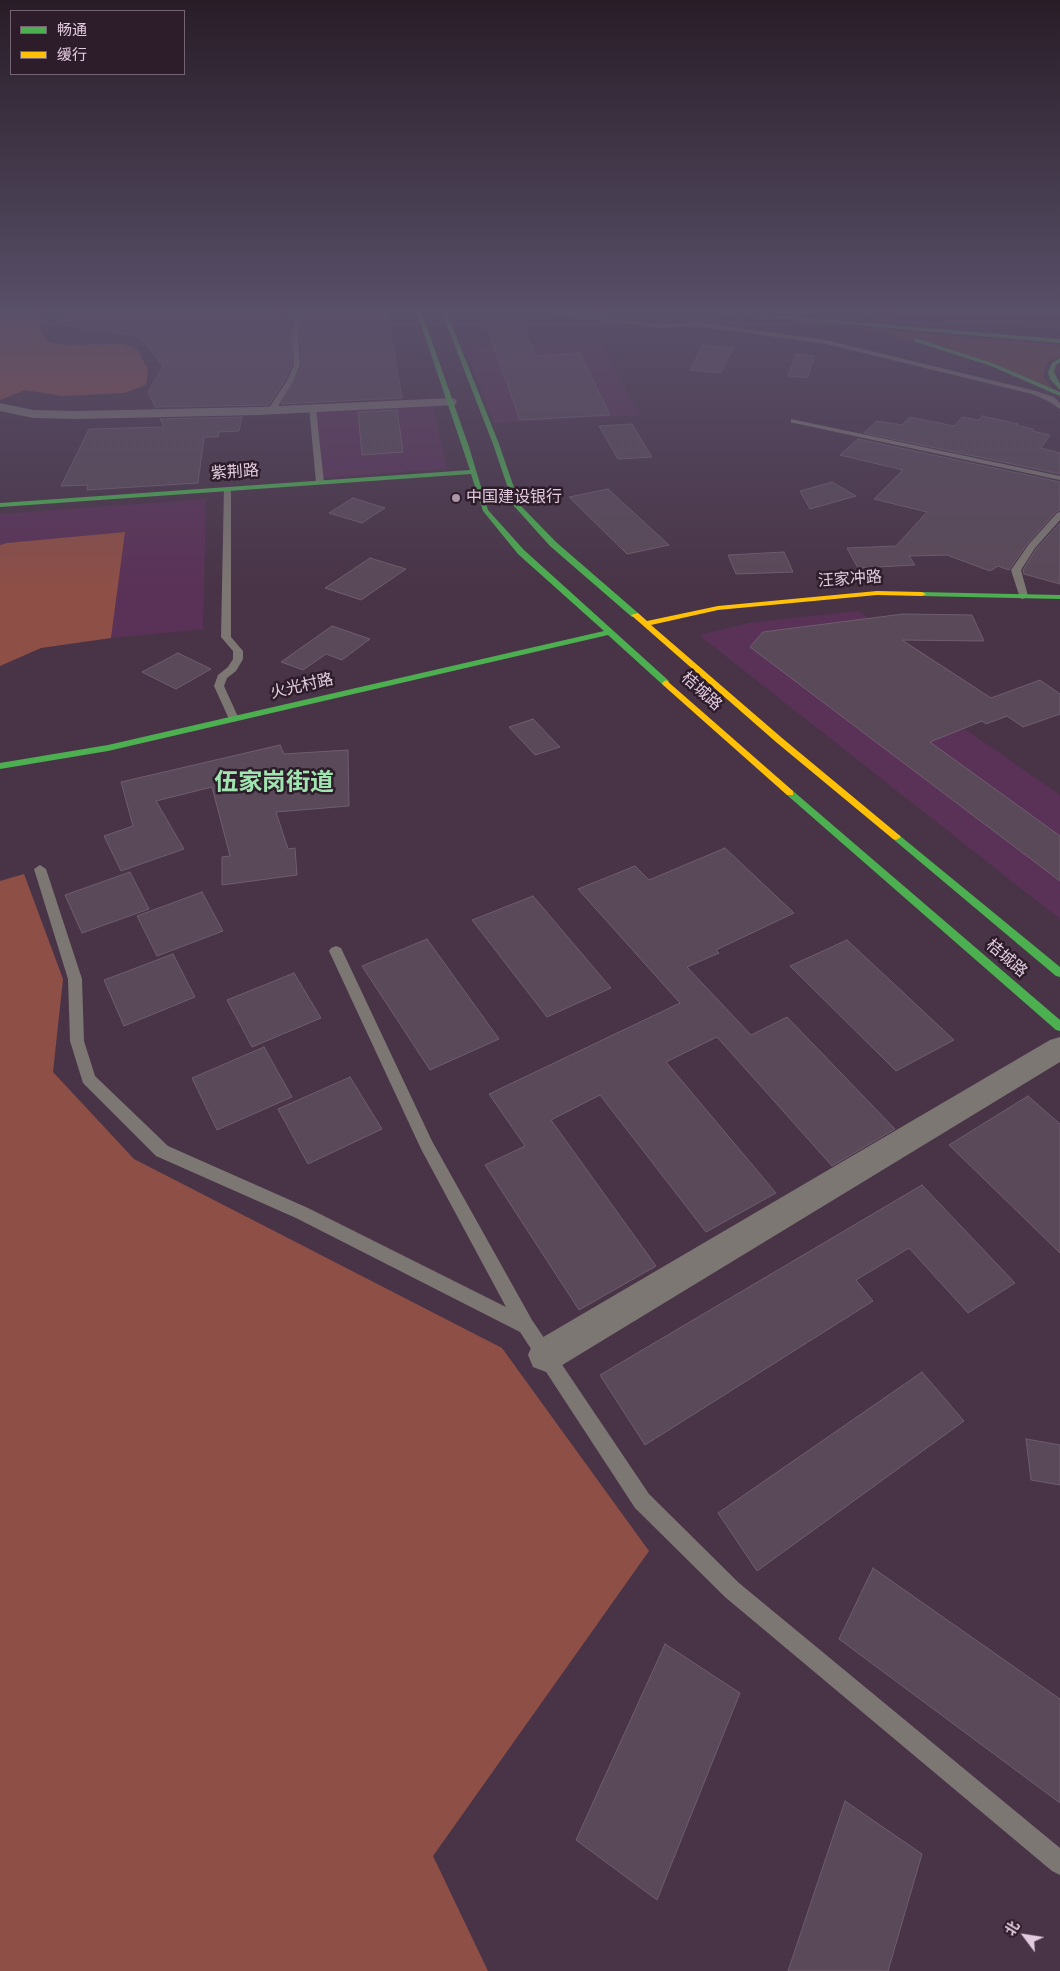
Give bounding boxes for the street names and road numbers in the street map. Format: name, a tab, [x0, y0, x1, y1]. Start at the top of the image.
street label: 紫荆路	[210, 462, 260, 484]
street label: 汪家冲路	[817, 568, 883, 592]
street label: 桔城路	[677, 669, 725, 715]
street label: 火光村路	[269, 670, 335, 704]
street label: 桔城路	[982, 936, 1030, 982]

